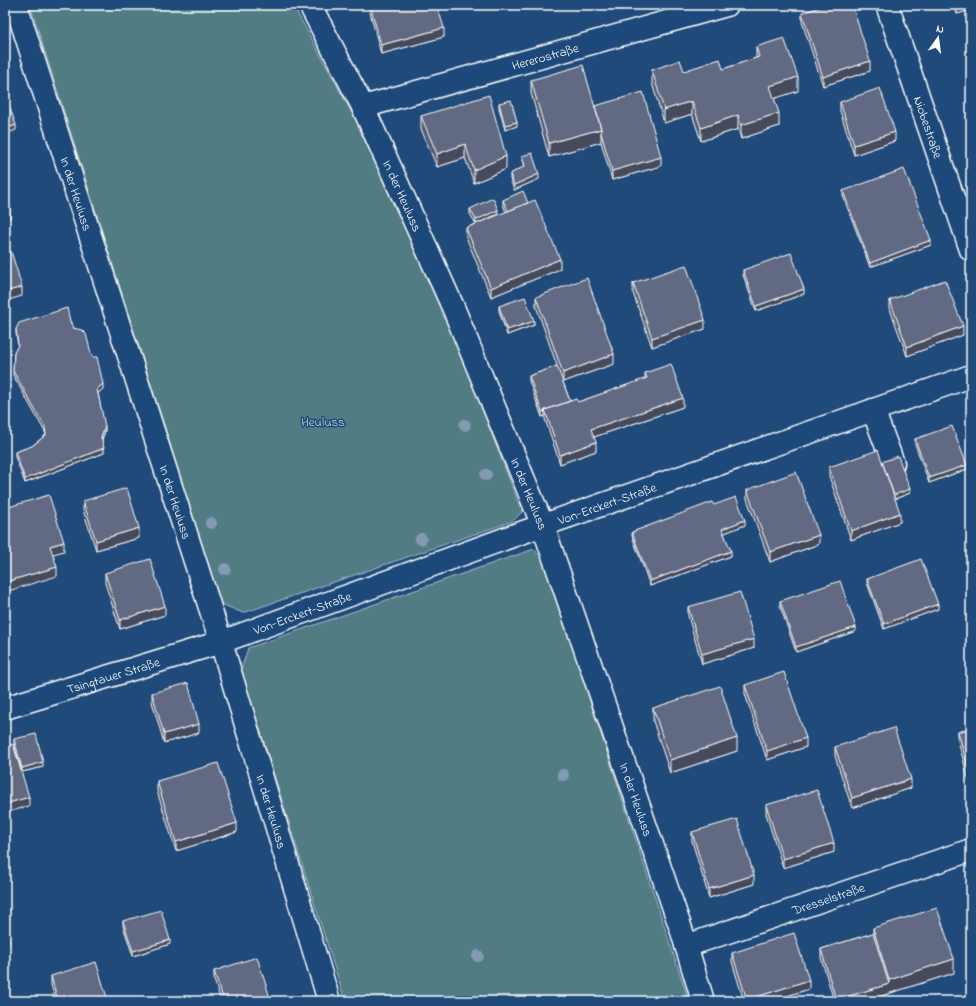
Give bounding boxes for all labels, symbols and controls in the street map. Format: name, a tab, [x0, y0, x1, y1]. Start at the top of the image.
north arrow	[918, 18, 958, 58]
text: N	[935, 21, 946, 38]
street label: Hererostraße	[510, 39, 581, 76]
street label: Niobestraße	[908, 94, 947, 161]
street label: In der Heuluss	[54, 154, 96, 234]
street label: In der Heuluss	[377, 157, 426, 235]
park label: Heuluss	[301, 413, 345, 432]
street label: In der Heuluss	[505, 455, 552, 533]
street label: In der Heuluss	[154, 463, 195, 542]
street label: Von-Erckert-Straße	[555, 478, 659, 531]
street label: Von-Erckert-Straße	[250, 587, 354, 641]
street label: Tsingtauer Straße	[65, 653, 163, 700]
street label: In der Heuluss	[614, 760, 657, 840]
street label: In der Heuluss	[250, 772, 291, 852]
street label: Dresselstraße	[789, 878, 868, 921]

